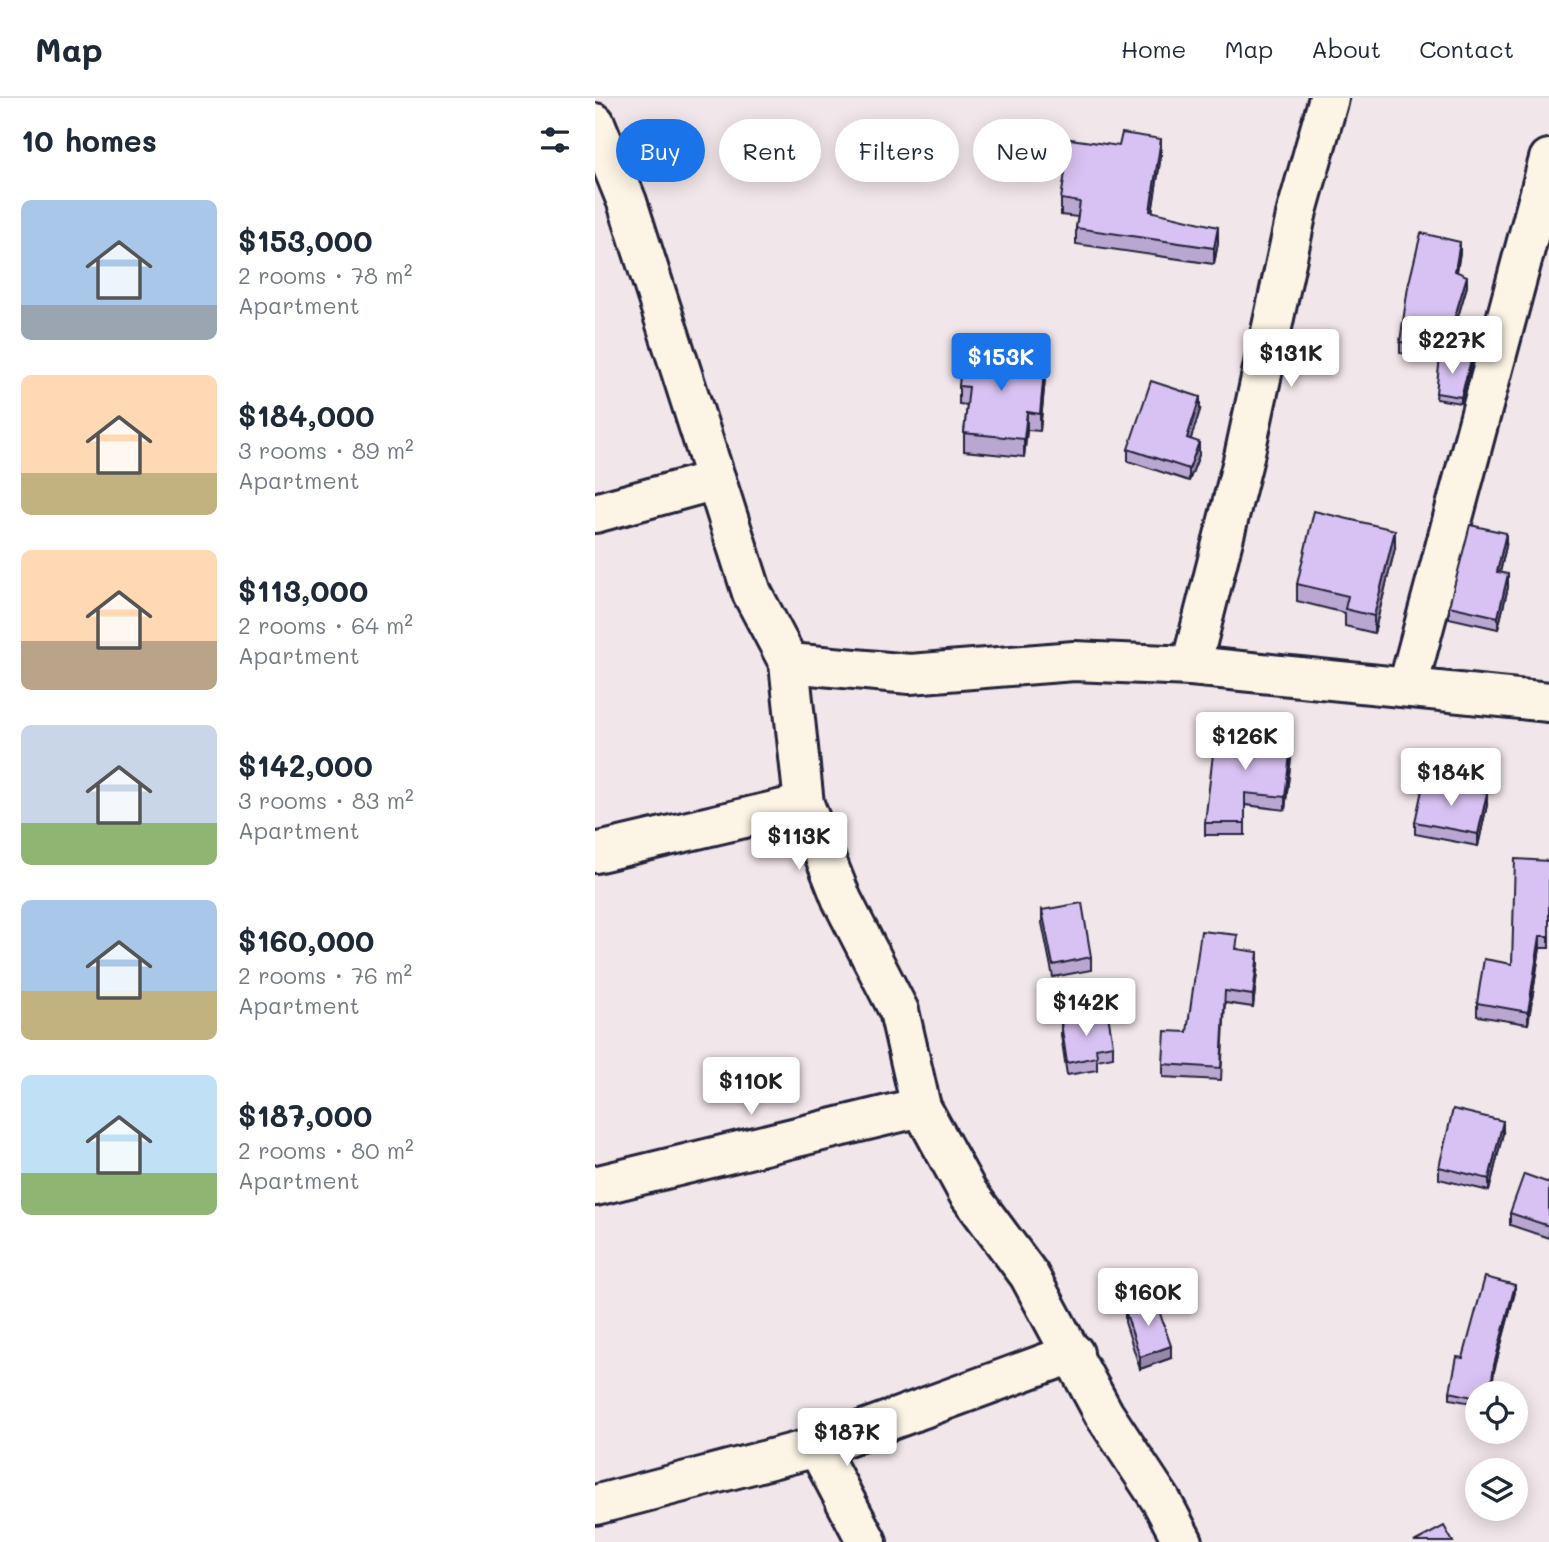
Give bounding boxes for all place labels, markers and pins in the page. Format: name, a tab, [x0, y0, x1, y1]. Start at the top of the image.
pin: $227K	[1403, 316, 1501, 376]
pin: $131K	[1242, 330, 1340, 389]
pin: $153K	[952, 334, 1050, 393]
pin: $126K	[1196, 712, 1294, 772]
pin: $184K	[1402, 748, 1500, 808]
pin: $113K	[750, 812, 848, 872]
pin: $142K	[1037, 978, 1135, 1038]
pin: $110K	[702, 1058, 800, 1117]
pin: $160K	[1099, 1268, 1197, 1328]
pin: $187K	[798, 1408, 896, 1468]

